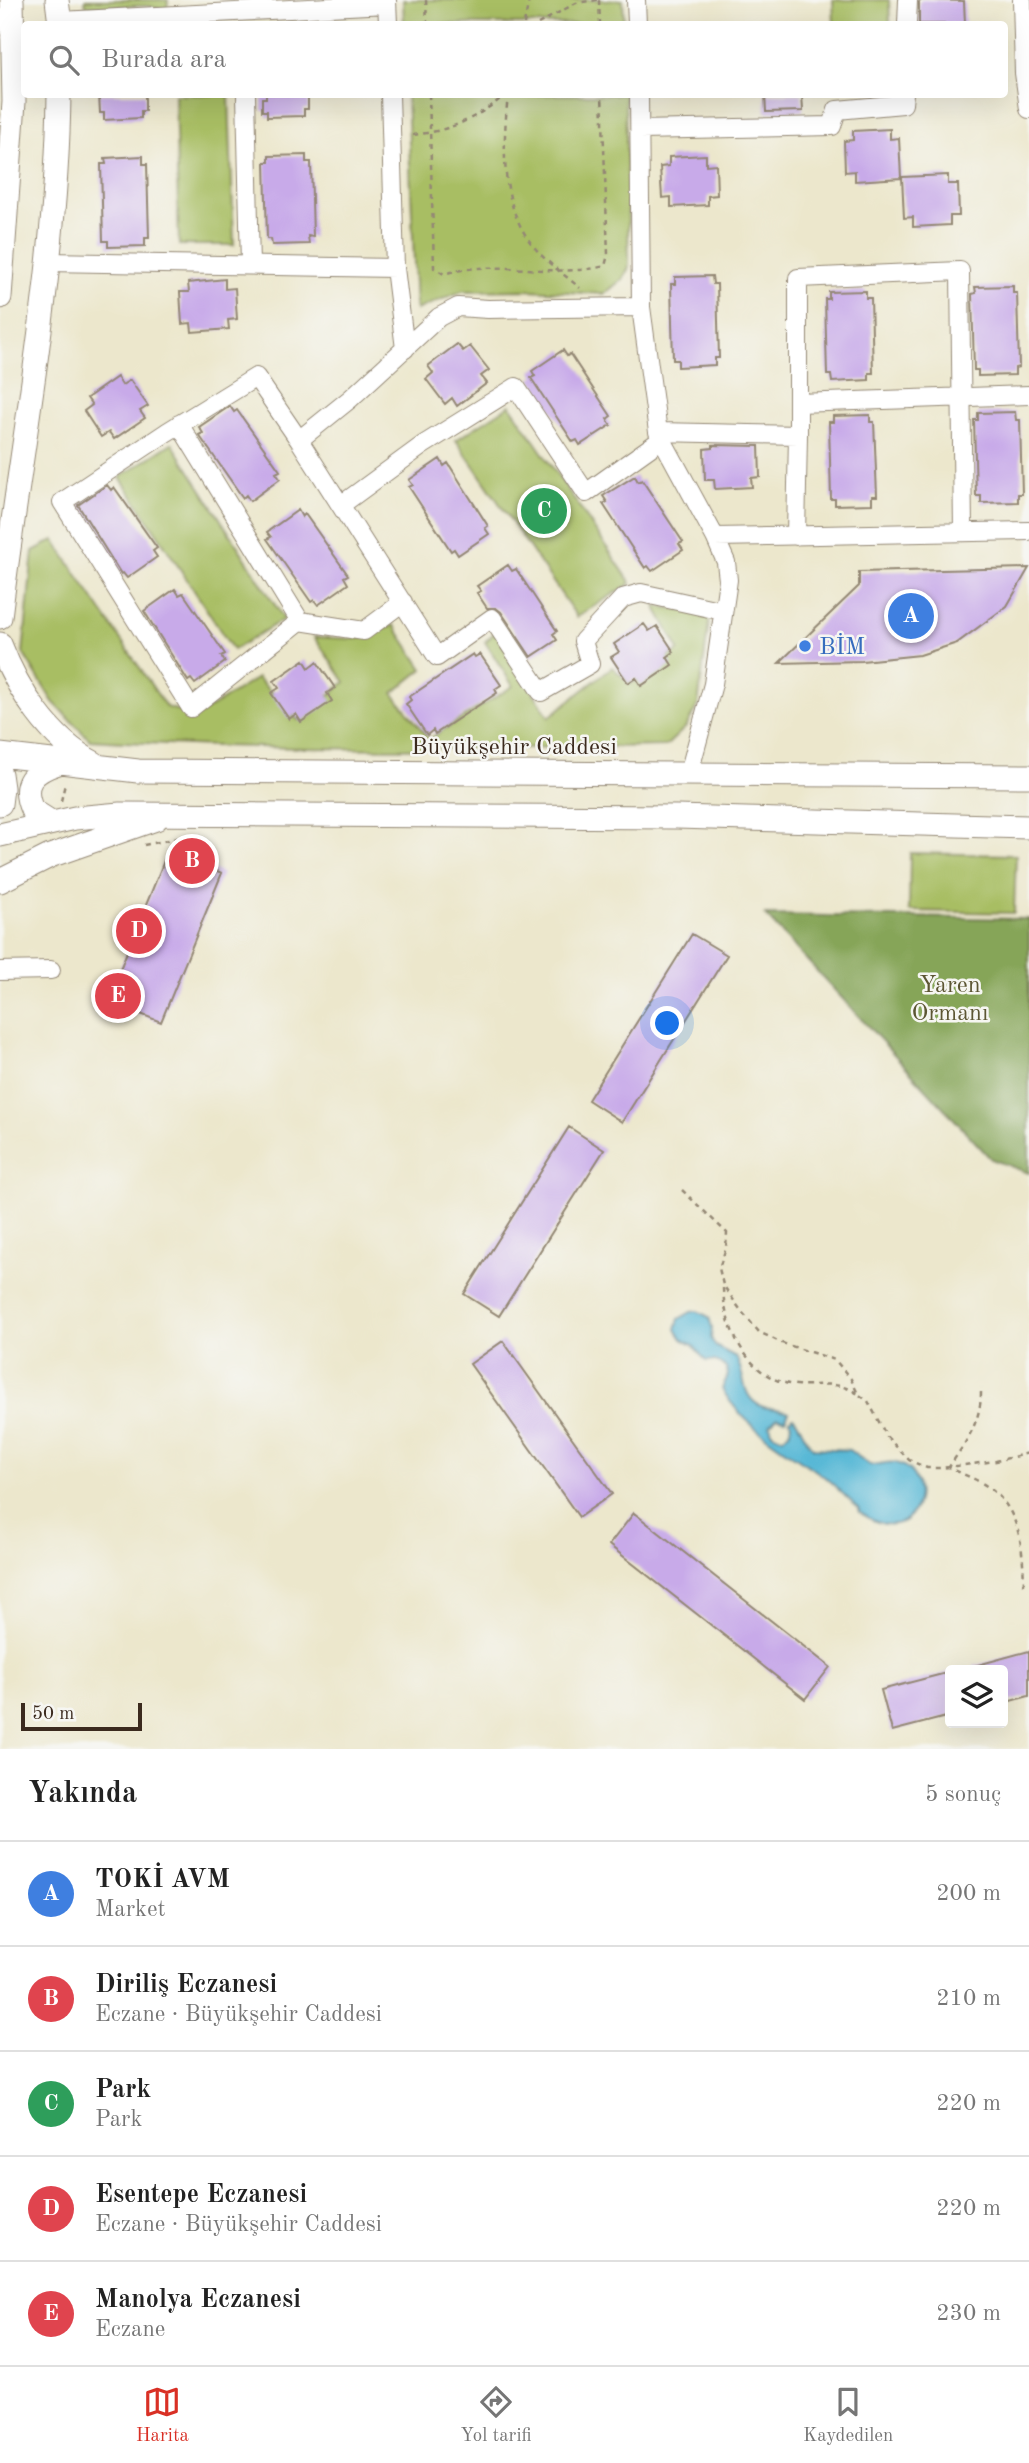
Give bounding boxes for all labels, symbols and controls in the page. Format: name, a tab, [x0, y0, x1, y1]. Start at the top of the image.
search box	[21, 21, 1008, 98]
icon: search	[45, 41, 83, 79]
text: Burada ara	[101, 47, 226, 73]
pin: C	[521, 485, 567, 537]
pin: A	[888, 590, 934, 642]
place label: BİM	[819, 633, 865, 660]
marker: BİM	[797, 638, 813, 654]
street label: Büyükşehir Caddesi	[411, 736, 617, 760]
pin: B	[169, 835, 215, 887]
pin: D	[116, 905, 162, 957]
pin: E	[95, 970, 141, 1022]
park label: Yaren Ormanı	[912, 974, 989, 1026]
your location	[650, 1006, 684, 1040]
map controls	[945, 1665, 1008, 1728]
button: layers	[945, 1665, 1008, 1728]
scale bar	[21, 1700, 142, 1732]
text: 50 m	[32, 1705, 74, 1724]
text: Yakında	[28, 1779, 137, 1809]
text: 5 sonuç	[925, 1783, 1001, 1806]
text: TOKİ AVM	[95, 1867, 230, 1893]
text: A	[42, 1882, 60, 1905]
text: 200 m	[936, 1882, 1001, 1905]
text: Market	[95, 1898, 166, 1921]
text: Diriliş Eczanesi	[95, 1972, 277, 1998]
text: B	[43, 1987, 59, 2010]
text: 210 m	[936, 1987, 1001, 2010]
text: Eczane · Büyükşehir Caddesi	[95, 2003, 382, 2026]
text: Park	[95, 2077, 151, 2103]
text: C	[43, 2092, 59, 2115]
text: 220 m	[936, 2092, 1001, 2115]
text: Park	[95, 2108, 142, 2131]
text: Esentepe Eczanesi	[95, 2182, 307, 2208]
text: D	[42, 2197, 60, 2220]
text: 220 m	[936, 2197, 1001, 2220]
text: Eczane · Büyükşehir Caddesi	[95, 2213, 382, 2236]
text: Manolya Eczanesi	[95, 2287, 301, 2313]
text: E	[43, 2302, 59, 2325]
text: 230 m	[936, 2302, 1001, 2325]
text: Eczane	[95, 2318, 165, 2341]
tab: Harita	[136, 2383, 189, 2448]
tab: Yol tarifi	[460, 2383, 532, 2448]
tab: Kaydedilen	[803, 2383, 893, 2448]

